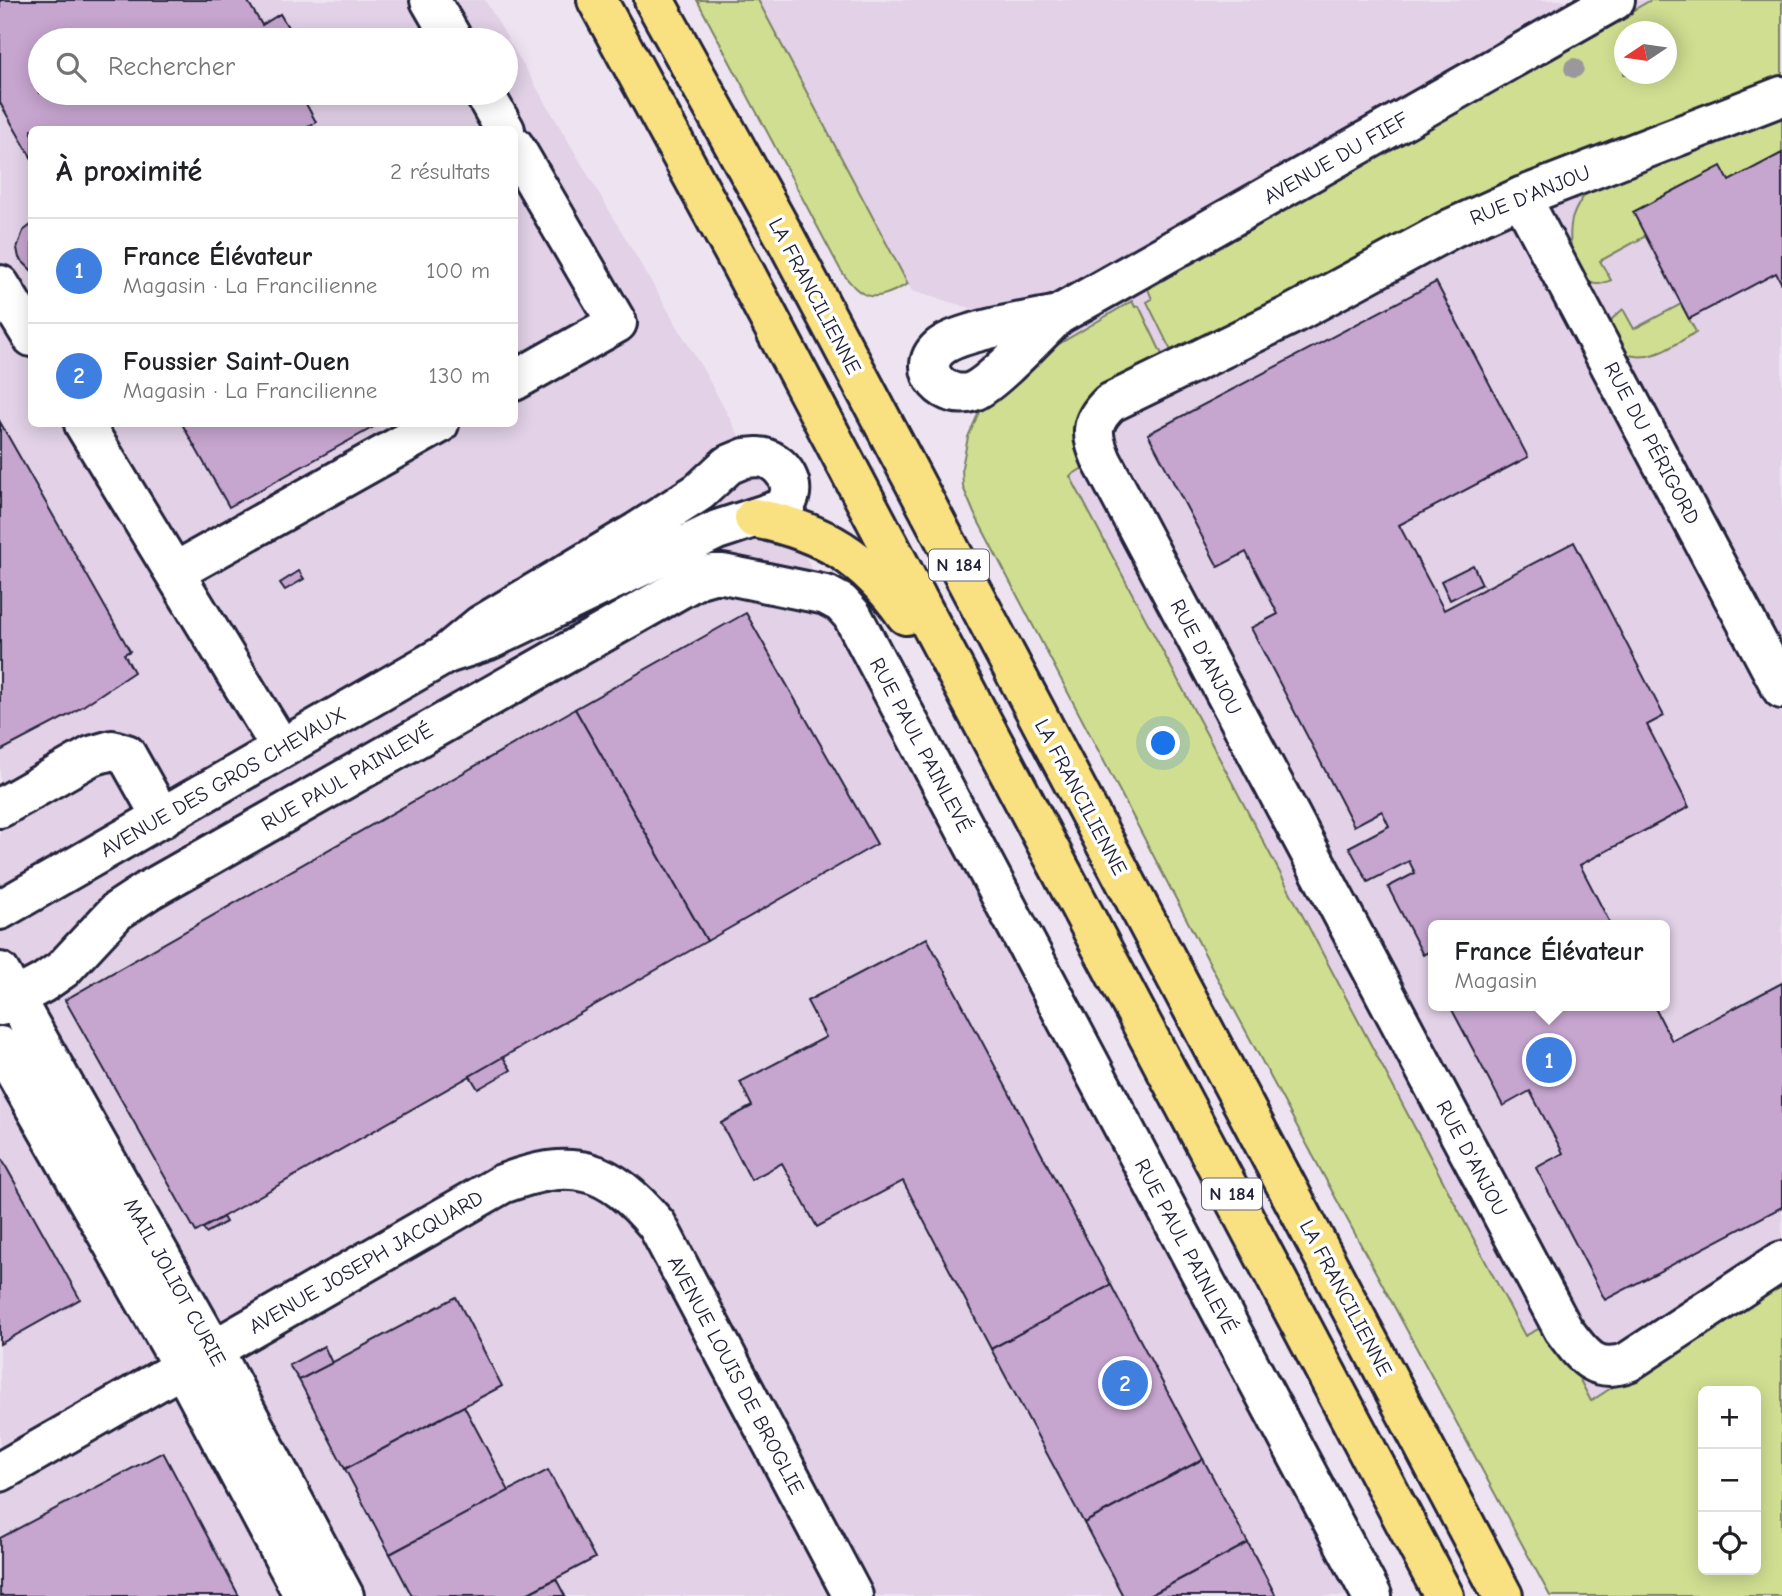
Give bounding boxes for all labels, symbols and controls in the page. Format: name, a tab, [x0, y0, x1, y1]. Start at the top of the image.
north arrow	[1614, 21, 1677, 84]
search box	[28, 28, 518, 105]
icon: search	[52, 48, 90, 86]
text: Rechercher	[108, 52, 235, 82]
street label: AVENUE DU FIEF	[1259, 107, 1413, 209]
text: À proximité	[56, 154, 202, 189]
text: 2 résultats	[390, 158, 490, 185]
street label: RUE D'ANJOU	[1466, 160, 1594, 230]
street label: LA FRANCILIENNE	[764, 214, 866, 378]
text: France Élévateur	[123, 242, 312, 272]
text: 1	[74, 257, 84, 284]
text: 100 m	[426, 257, 490, 284]
text: Magasin · La Francilienne	[123, 272, 377, 299]
text: Foussier Saint-Ouen	[123, 347, 350, 377]
street label: RUE DU PÉRIGORD	[1599, 358, 1705, 528]
text: 2	[73, 362, 85, 389]
text: 130 m	[429, 362, 490, 389]
text: Magasin · La Francilienne	[123, 377, 377, 404]
road number: N 184	[929, 550, 989, 580]
street label: RUE D'ANJOU	[1165, 595, 1247, 719]
street label: RUE PAUL PAINLEVÉ	[865, 654, 977, 836]
street label: AVENUE DES GROS CHEVAUX	[96, 702, 350, 862]
street label: LA FRANCILIENNE	[1030, 715, 1132, 879]
street label: RUE PAUL PAINLEVÉ	[257, 718, 437, 836]
your location	[1146, 726, 1180, 760]
popup	[1428, 920, 1670, 1011]
text: France Élévateur	[1454, 937, 1644, 967]
text: Magasin	[1454, 967, 1537, 994]
pin: 1	[1526, 1034, 1572, 1086]
street label: RUE D'ANJOU	[1431, 1096, 1513, 1220]
street label: RUE PAUL PAINLEVÉ	[1130, 1155, 1242, 1337]
road number: N 184	[1202, 1178, 1262, 1210]
street label: AVENUE JOSEPH JACQUARD	[245, 1185, 487, 1339]
street label: MAIL JOLIOT CURIE	[119, 1194, 231, 1370]
street label: LA FRANCILIENNE	[1295, 1216, 1397, 1380]
street label: AVENUE LOUIS DE BROGLIE	[663, 1252, 809, 1498]
pin: 2	[1102, 1357, 1148, 1409]
map controls	[1698, 1386, 1761, 1575]
button: +	[1698, 1386, 1761, 1449]
button: −	[1698, 1449, 1761, 1512]
button: locate	[1698, 1512, 1761, 1575]

